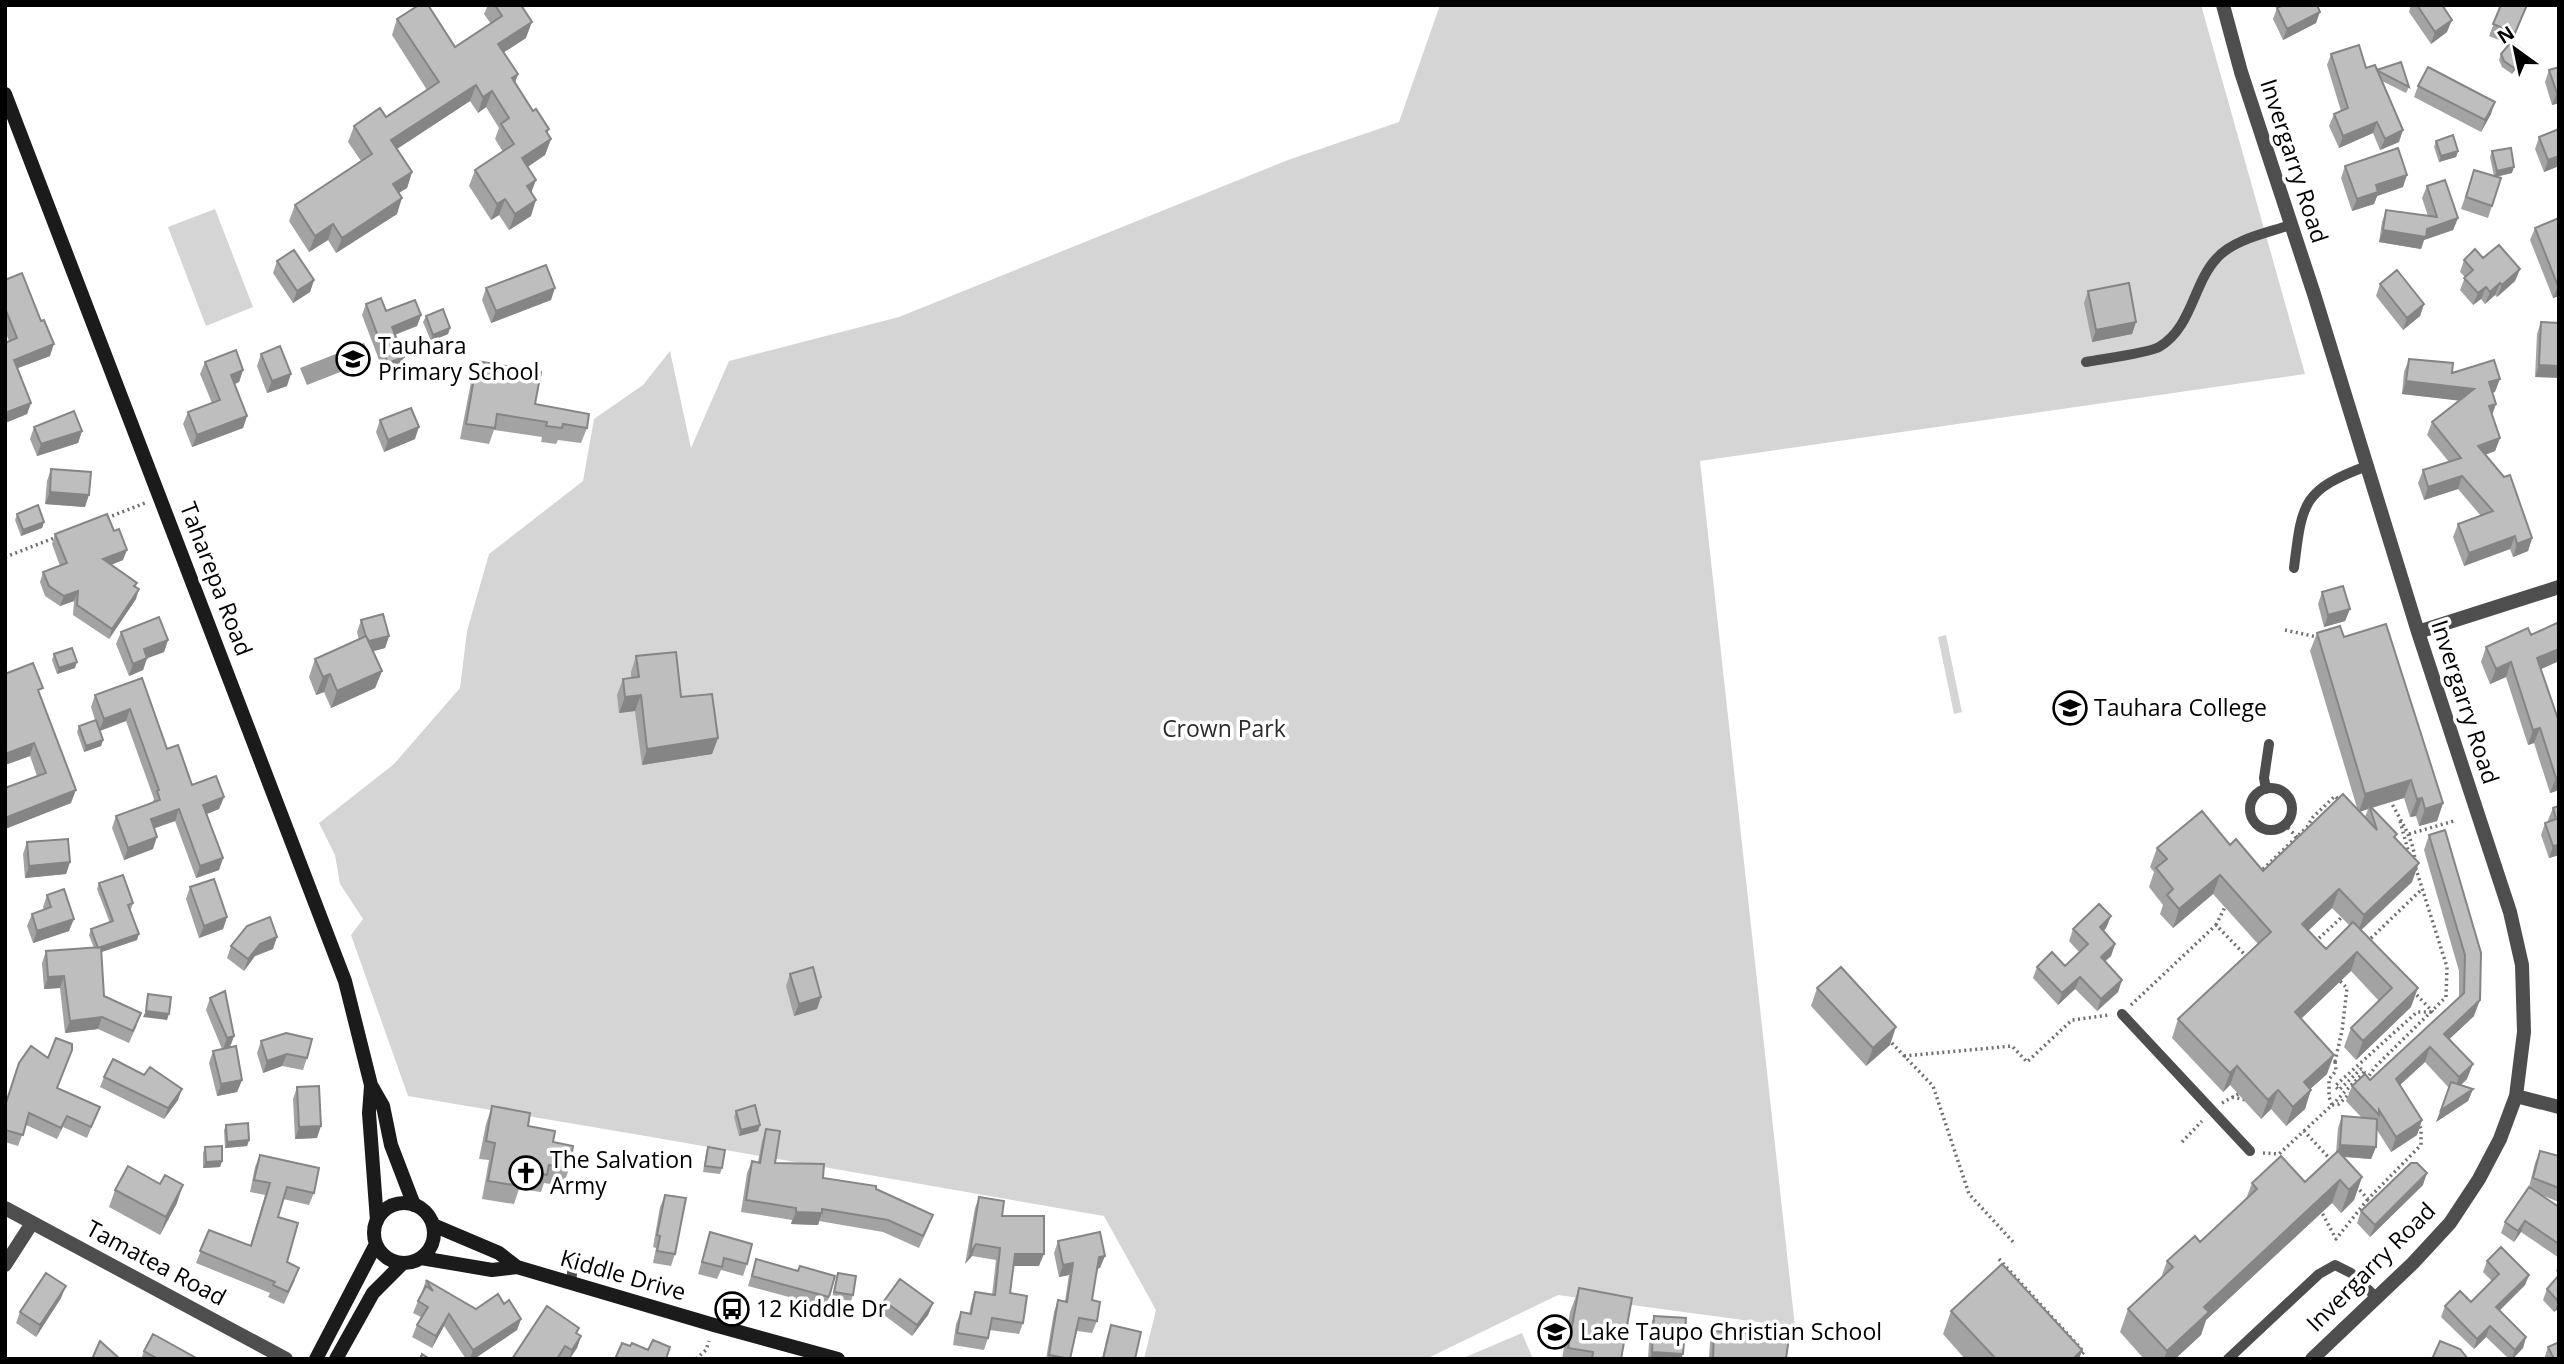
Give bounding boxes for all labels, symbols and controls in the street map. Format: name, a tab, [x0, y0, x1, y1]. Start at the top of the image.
north arrow	[2480, 14, 2550, 84]
text: N	[2492, 20, 2519, 50]
street label: Invergarry Road	[2253, 75, 2337, 247]
place label: Tauhara Primary School	[378, 329, 539, 387]
school or university icon: Tauhara Primary School	[334, 340, 372, 378]
street label: Taharepa Road	[173, 497, 261, 660]
street label: Invergarry Road	[2424, 616, 2508, 788]
school or university icon: Tauhara College	[2051, 689, 2089, 727]
place label: Tauhara College	[2094, 691, 2267, 723]
park label: Crown Park	[1162, 712, 1286, 744]
place label: The Salvation Army	[550, 1143, 693, 1201]
church icon: The Salvation Army	[507, 1154, 545, 1192]
street label: Invergarry Road	[2299, 1195, 2442, 1338]
street label: Tamatea Road	[81, 1212, 232, 1312]
street label: Kiddle Drive	[557, 1241, 690, 1307]
bus stop icon: 12 Kiddle Dr	[713, 1290, 751, 1328]
place label: 12 Kiddle Dr	[756, 1292, 888, 1324]
school or university icon: Lake Taupo Christian School	[1536, 1313, 1574, 1351]
place label: Lake Taupo Christian School	[1580, 1315, 1882, 1347]

